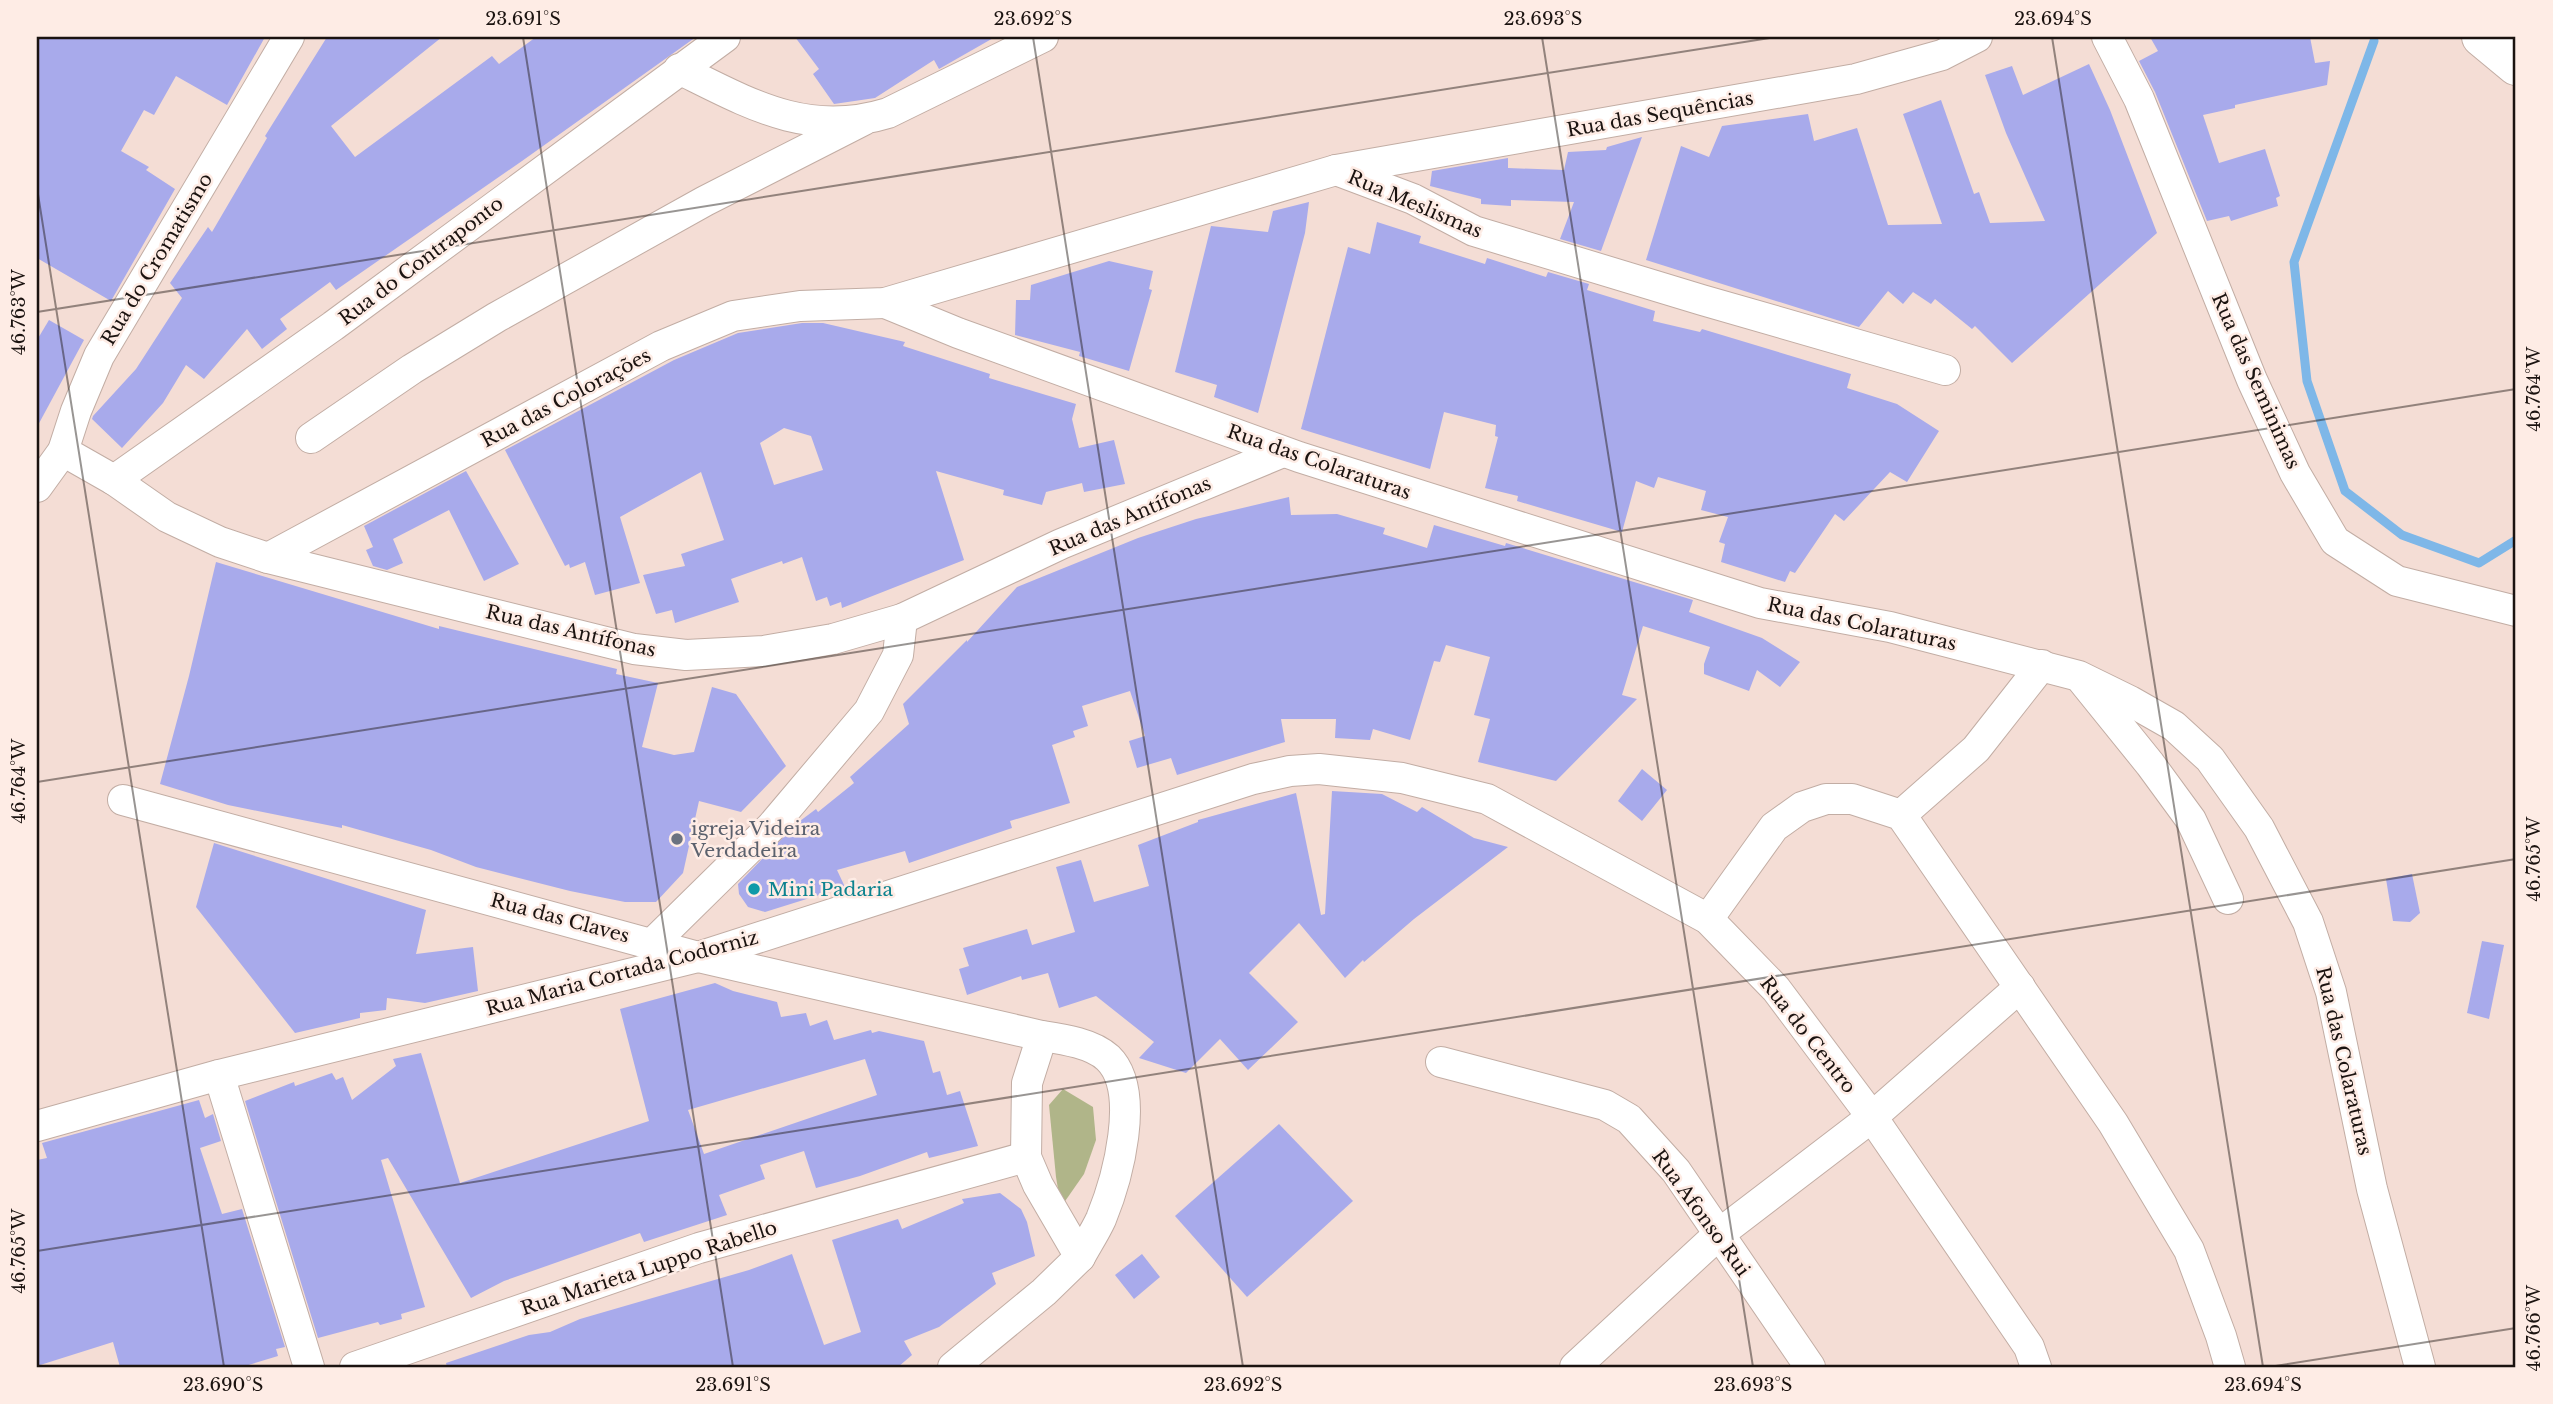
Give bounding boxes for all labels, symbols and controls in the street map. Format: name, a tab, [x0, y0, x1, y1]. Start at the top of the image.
text: 23.691°S	[485, 8, 561, 30]
text: 23.692°S	[994, 8, 1072, 30]
text: 23.693°S	[1504, 8, 1582, 30]
text: 23.694°S	[2014, 8, 2092, 30]
street label: Rua das Sequências	[1565, 86, 1755, 142]
street label: Rua Meslismas	[1344, 165, 1486, 243]
street label: Rua do Cromatismo	[96, 169, 218, 349]
street label: Rua do Contraponto	[334, 192, 508, 330]
text: 46.763°W	[8, 268, 30, 355]
street label: Rua das Seminimas	[2207, 290, 2305, 472]
street label: Rua das Colorações	[477, 344, 655, 452]
text: 46.764°W	[2523, 346, 2545, 431]
street label: Rua das Colaraturas	[1224, 420, 1414, 504]
street label: Rua das Antífonas	[1045, 471, 1215, 561]
street label: Rua das Colaraturas	[1765, 593, 1959, 655]
street label: Rua das Antífonas	[484, 600, 658, 662]
text: 46.764°W	[8, 738, 30, 823]
text: 46.765°W	[2523, 816, 2545, 901]
place label: igreja Videira Verdadeira	[690, 817, 821, 862]
marker: igreja Videira Verdadeira	[669, 831, 685, 847]
place label: Mini Padaria	[768, 878, 893, 901]
marker: Mini Padaria	[746, 881, 762, 897]
street label: Rua das Claves	[488, 888, 632, 948]
street label: Rua Maria Cortada Codorniz	[483, 926, 761, 1020]
street label: Rua das Colaraturas	[2311, 964, 2377, 1158]
street label: Rua do Centro	[1755, 972, 1861, 1098]
street label: Rua Afonso Rui	[1647, 1145, 1755, 1281]
text: 46.765°W	[8, 1208, 30, 1293]
street label: Rua Marieta Luppo Rabello	[518, 1216, 780, 1320]
text: 46.766°W	[2523, 1284, 2545, 1371]
text: 23.690°S	[183, 1374, 263, 1396]
text: 23.691°S	[695, 1374, 771, 1396]
text: 23.692°S	[1204, 1374, 1282, 1396]
text: 23.693°S	[1714, 1374, 1792, 1396]
text: 23.694°S	[2224, 1374, 2302, 1396]

